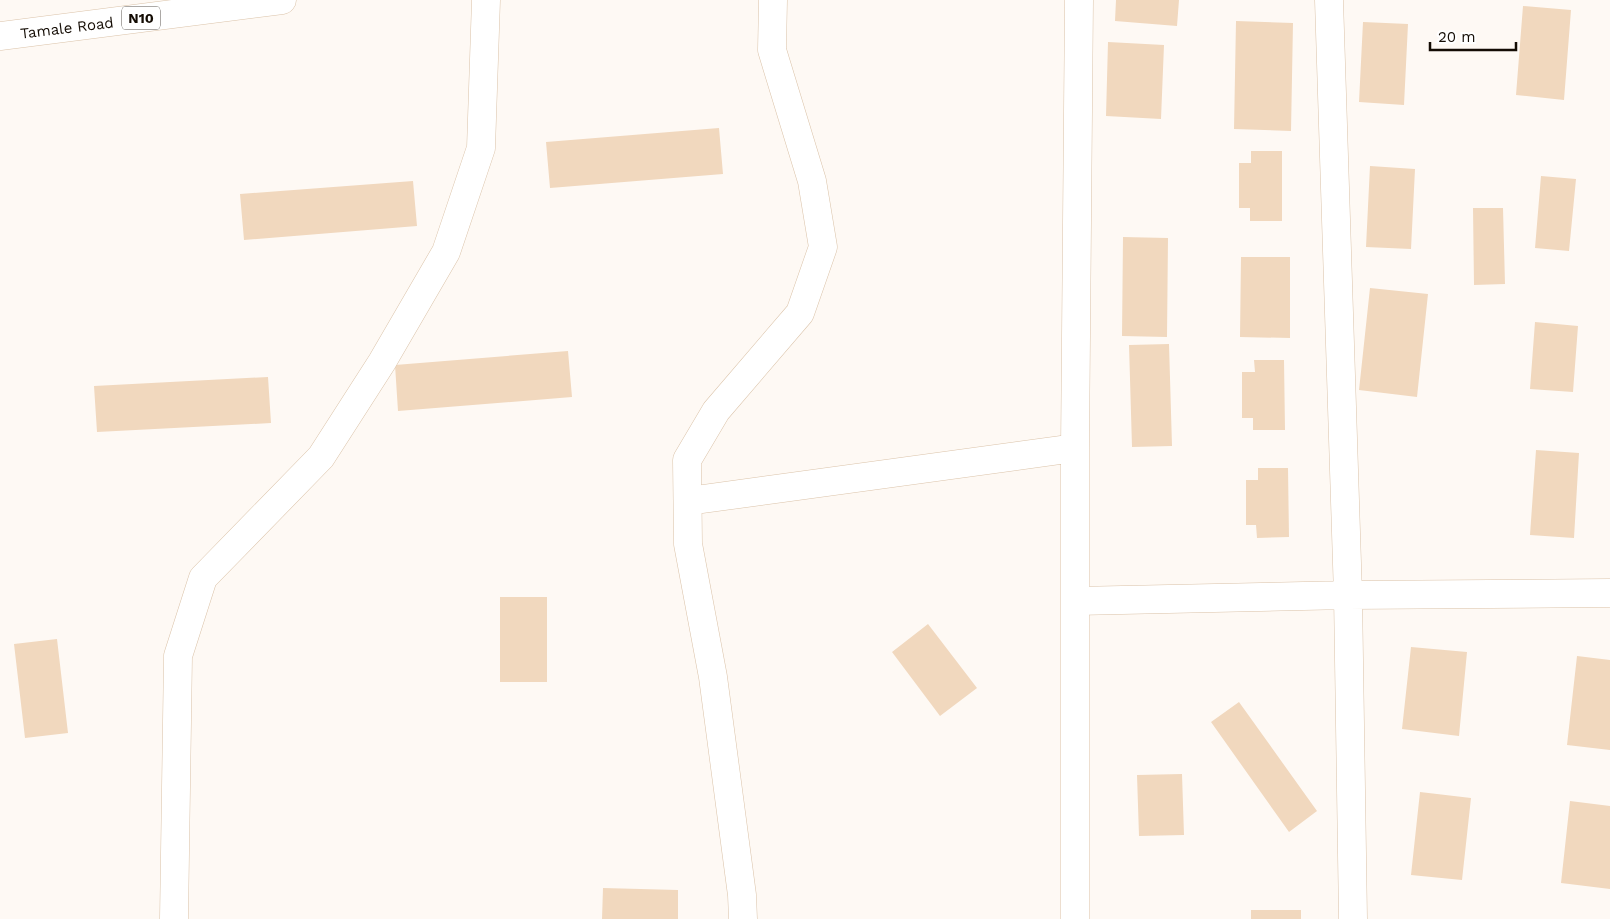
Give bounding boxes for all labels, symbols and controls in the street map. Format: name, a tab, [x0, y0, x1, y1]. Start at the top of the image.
road number: N10	[122, 7, 160, 30]
street label: Tamale Road	[19, 13, 115, 43]
scale bar	[1430, 20, 1516, 52]
text: 20 m	[1438, 28, 1476, 46]

